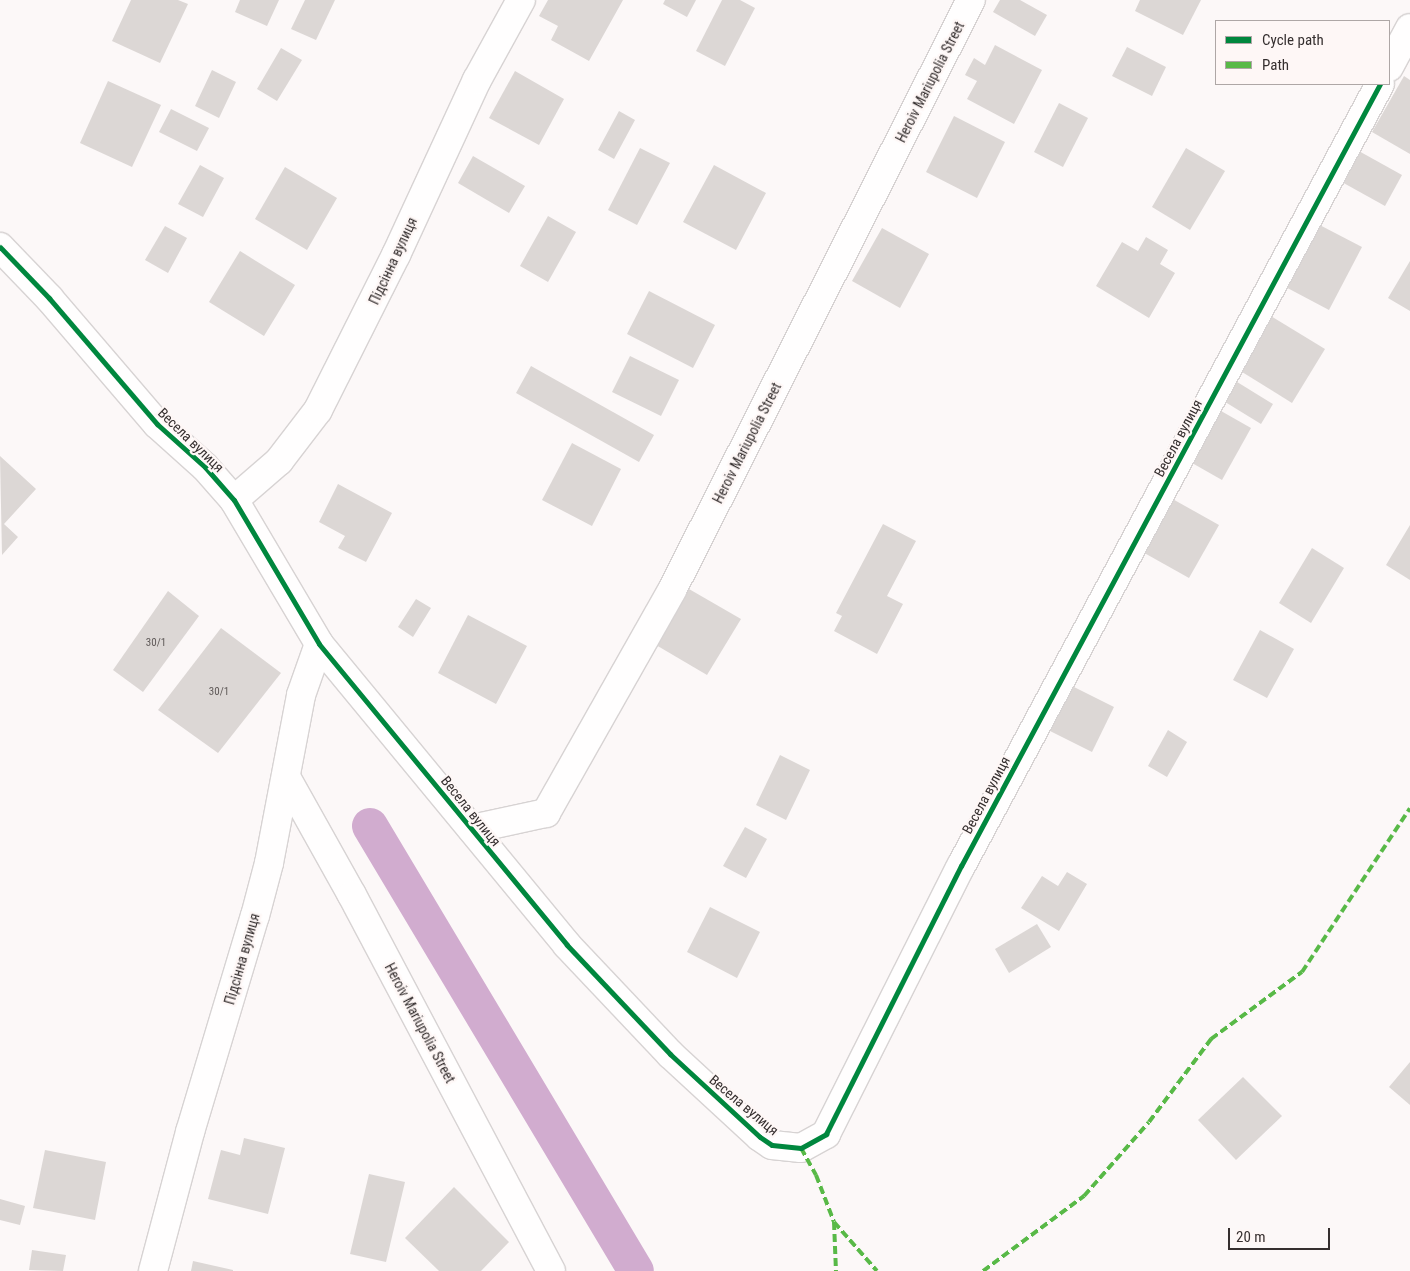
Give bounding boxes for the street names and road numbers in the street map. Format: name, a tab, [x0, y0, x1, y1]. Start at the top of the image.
street label: Heroiv Mariupolia Street	[892, 19, 968, 145]
street label: Підсінна вулиця	[365, 215, 421, 307]
street label: Heroiv Mariupolia Street	[709, 380, 785, 506]
street label: Весела вулиця	[1151, 396, 1205, 480]
street label: Весела вулиця	[154, 404, 228, 476]
street label: Весела вулиця	[959, 753, 1013, 837]
street label: Весела вулиця	[438, 773, 504, 849]
street label: Підсінна вулиця	[221, 911, 263, 1007]
street label: Heroiv Mariupolia Street	[381, 960, 459, 1086]
street label: Весела вулиця	[706, 1071, 782, 1139]

